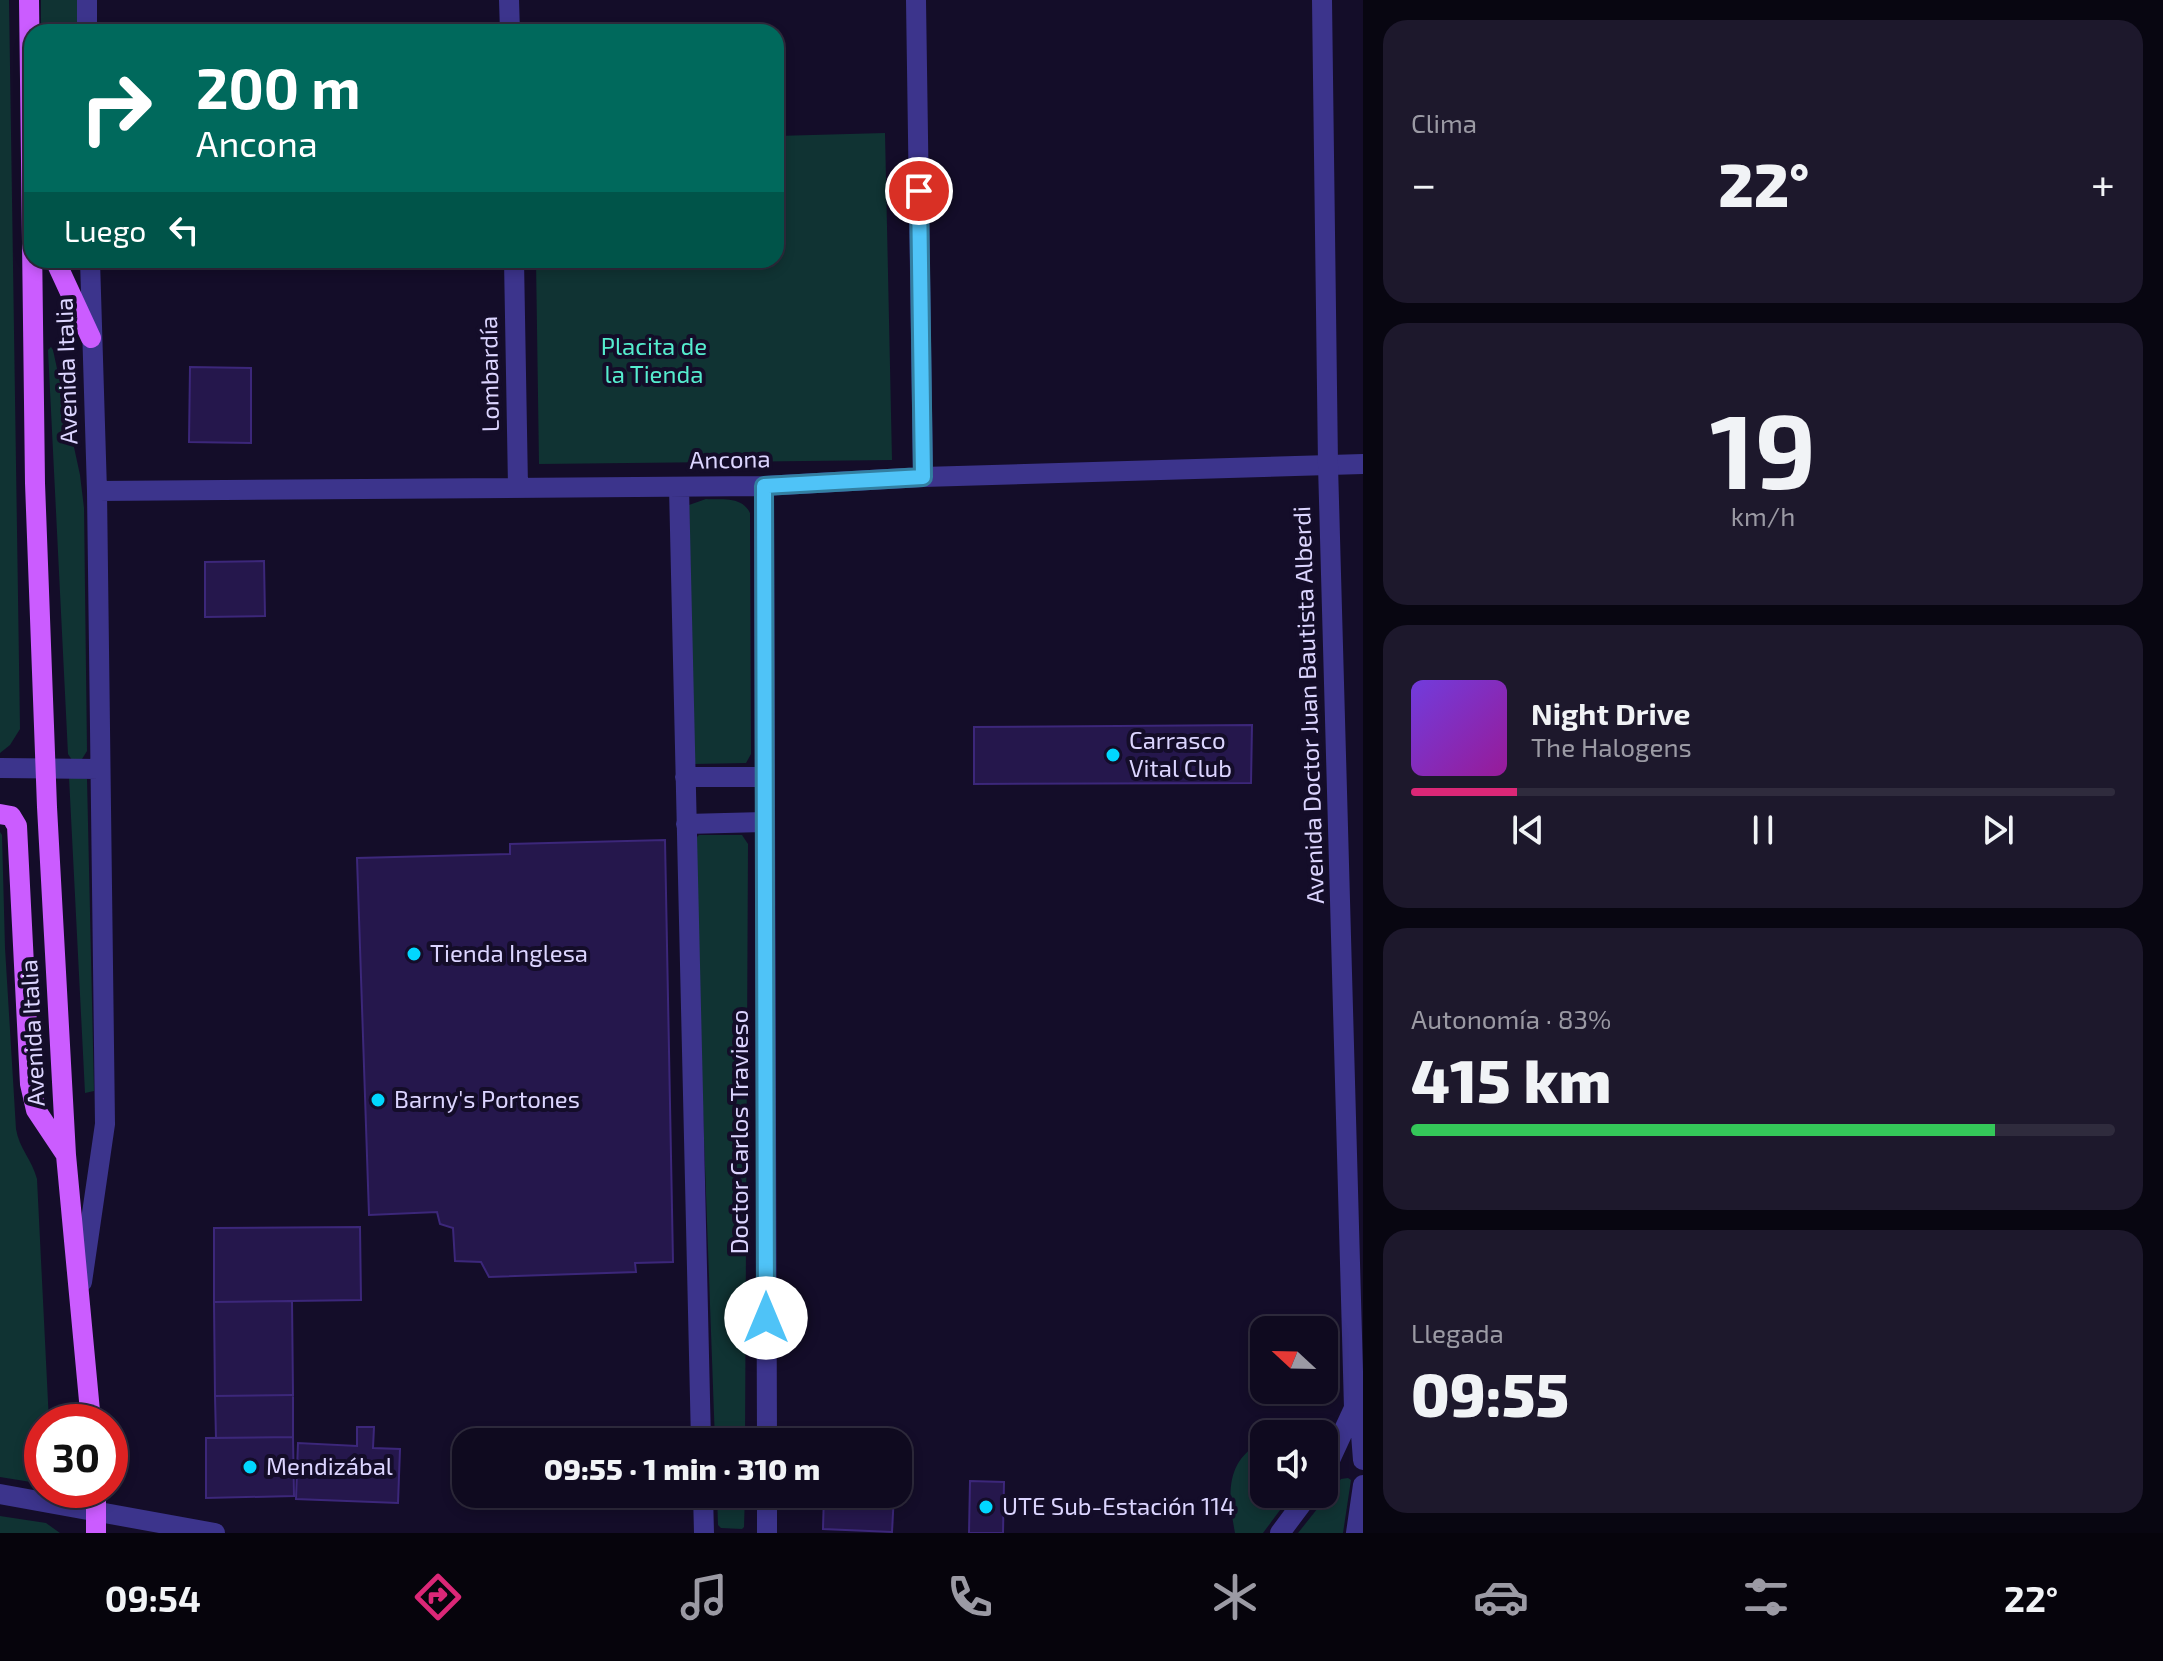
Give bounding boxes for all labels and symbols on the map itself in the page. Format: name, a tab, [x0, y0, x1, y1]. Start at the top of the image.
pin	[885, 157, 953, 225]
street label: Avenida Italia	[48, 297, 83, 445]
street label: Lombardía	[473, 316, 504, 432]
park label: Placita de la Tienda	[601, 331, 707, 388]
street label: Ancona	[689, 443, 771, 474]
street label: Avenida Doctor Juan Bautista Alberdi	[1286, 506, 1329, 905]
place label: Carrasco Vital Club	[1129, 725, 1232, 782]
marker: Carrasco Vital Club	[1104, 746, 1122, 764]
place label: Tienda Inglesa	[430, 938, 588, 967]
marker: Tienda Inglesa	[405, 945, 423, 963]
street label: Avenida Italia	[13, 959, 50, 1107]
street label: Doctor Carlos Travieso	[724, 1010, 753, 1254]
place label: Barny's Portones	[394, 1084, 580, 1113]
marker: Barny's Portones	[369, 1091, 387, 1109]
position arrow	[724, 1276, 808, 1360]
north arrow	[1250, 1316, 1338, 1404]
speed limit sign: 30	[24, 1404, 128, 1508]
place label: Mendizábal	[266, 1451, 393, 1480]
marker: Mendizábal	[241, 1458, 259, 1476]
place label: UTE Sub-Estación 114	[1002, 1491, 1235, 1520]
marker: UTE Sub-Estación 114	[977, 1498, 995, 1516]

